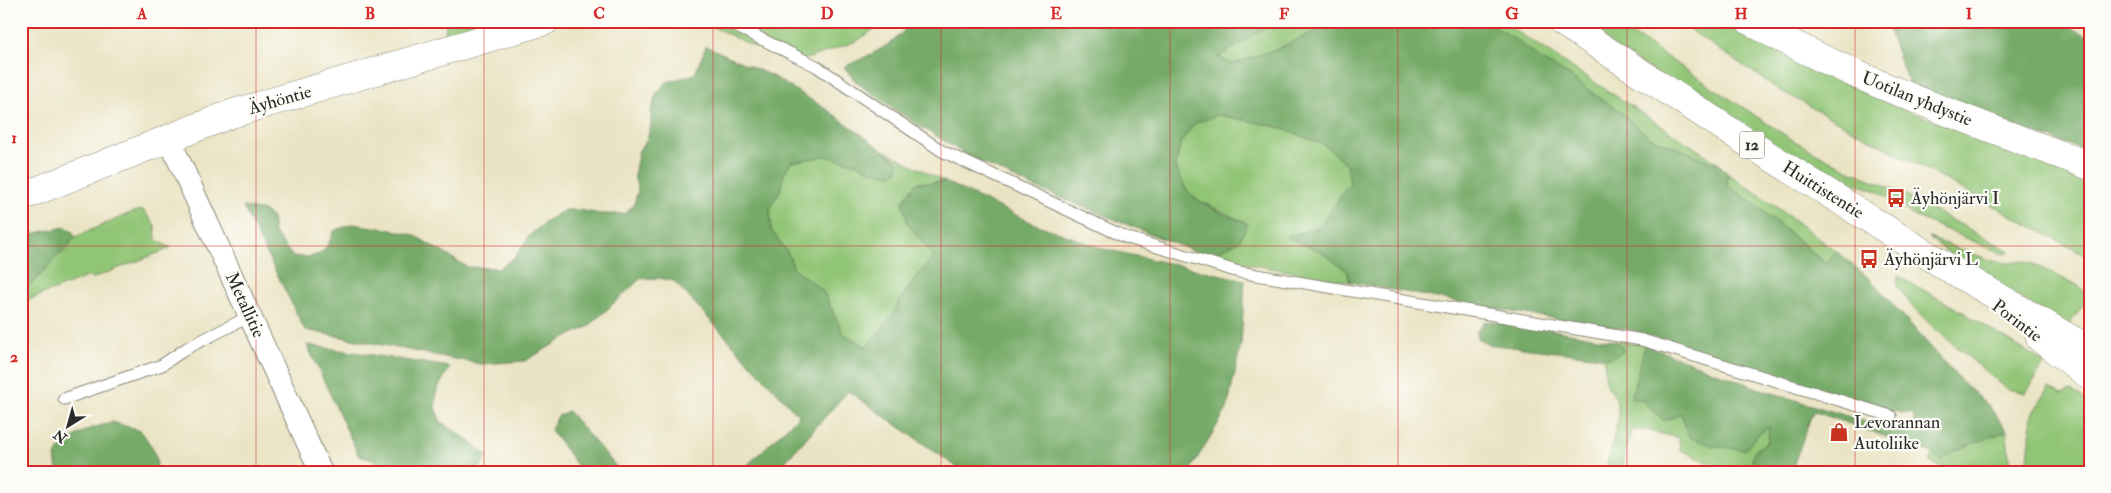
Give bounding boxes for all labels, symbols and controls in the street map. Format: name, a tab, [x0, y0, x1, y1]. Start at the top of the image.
text: A	[136, 4, 148, 24]
text: B	[365, 4, 375, 24]
text: C	[593, 4, 605, 24]
text: D	[820, 4, 834, 24]
text: E	[1050, 4, 1062, 24]
text: F	[1279, 4, 1289, 24]
text: G	[1505, 4, 1519, 24]
text: H	[1734, 4, 1748, 24]
text: I	[1966, 4, 1973, 24]
street label: Uotilan yhdystie	[1858, 66, 1976, 132]
street label: Äyhöntie	[245, 80, 315, 120]
text: 1	[11, 128, 17, 148]
road number: 12	[1740, 132, 1764, 158]
street label: Huittistentie	[1778, 156, 1868, 224]
bus stop icon: Äyhönjärvi I	[1885, 187, 1907, 209]
place label: Äyhönjärvi I	[1910, 187, 1999, 210]
bus stop icon: Äyhönjärvi L	[1858, 248, 1880, 270]
place label: Äyhönjärvi L	[1883, 248, 1978, 271]
street label: Metallitie	[220, 268, 270, 342]
street label: Porintie	[1987, 295, 2047, 348]
text: 2	[10, 347, 18, 367]
north arrow	[42, 400, 92, 450]
place label: Levorannan Autoliike	[1853, 411, 1940, 455]
shop icon: Levorannan Autoliike	[1828, 421, 1850, 443]
text: N	[50, 425, 71, 447]

